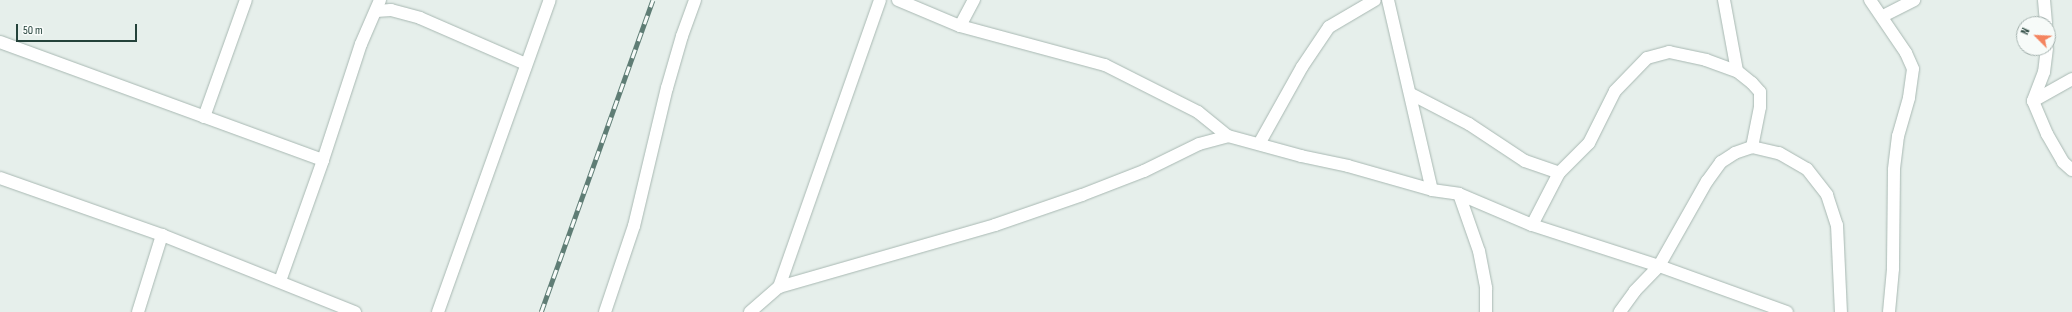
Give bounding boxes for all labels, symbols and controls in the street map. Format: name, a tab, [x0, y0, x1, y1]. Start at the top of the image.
scale bar	[18, 16, 139, 42]
north arrow	[2016, 16, 2056, 56]
text: 50 m	[23, 23, 43, 38]
text: N	[2018, 26, 2033, 37]

